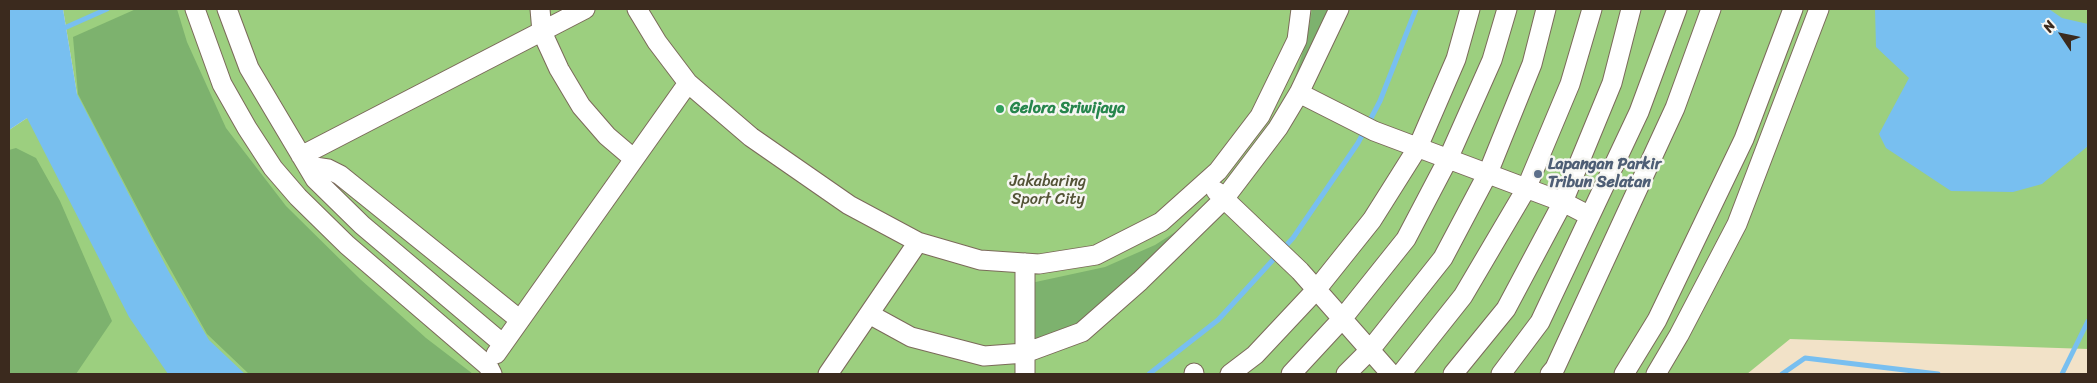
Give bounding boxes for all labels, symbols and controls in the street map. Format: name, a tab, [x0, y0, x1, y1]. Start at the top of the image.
north arrow	[2037, 10, 2087, 60]
text: N	[2036, 15, 2062, 37]
place label: Gelora Sriwijaya	[1010, 99, 1125, 119]
marker: Gelora Sriwijaya	[994, 103, 1006, 115]
place label: Lapangan Parkir Tribun Selatan	[1548, 155, 1661, 193]
marker: Lapangan Parkir Tribun Selatan	[1532, 168, 1544, 180]
park label: Jakabaring Sport City	[1010, 172, 1086, 210]

